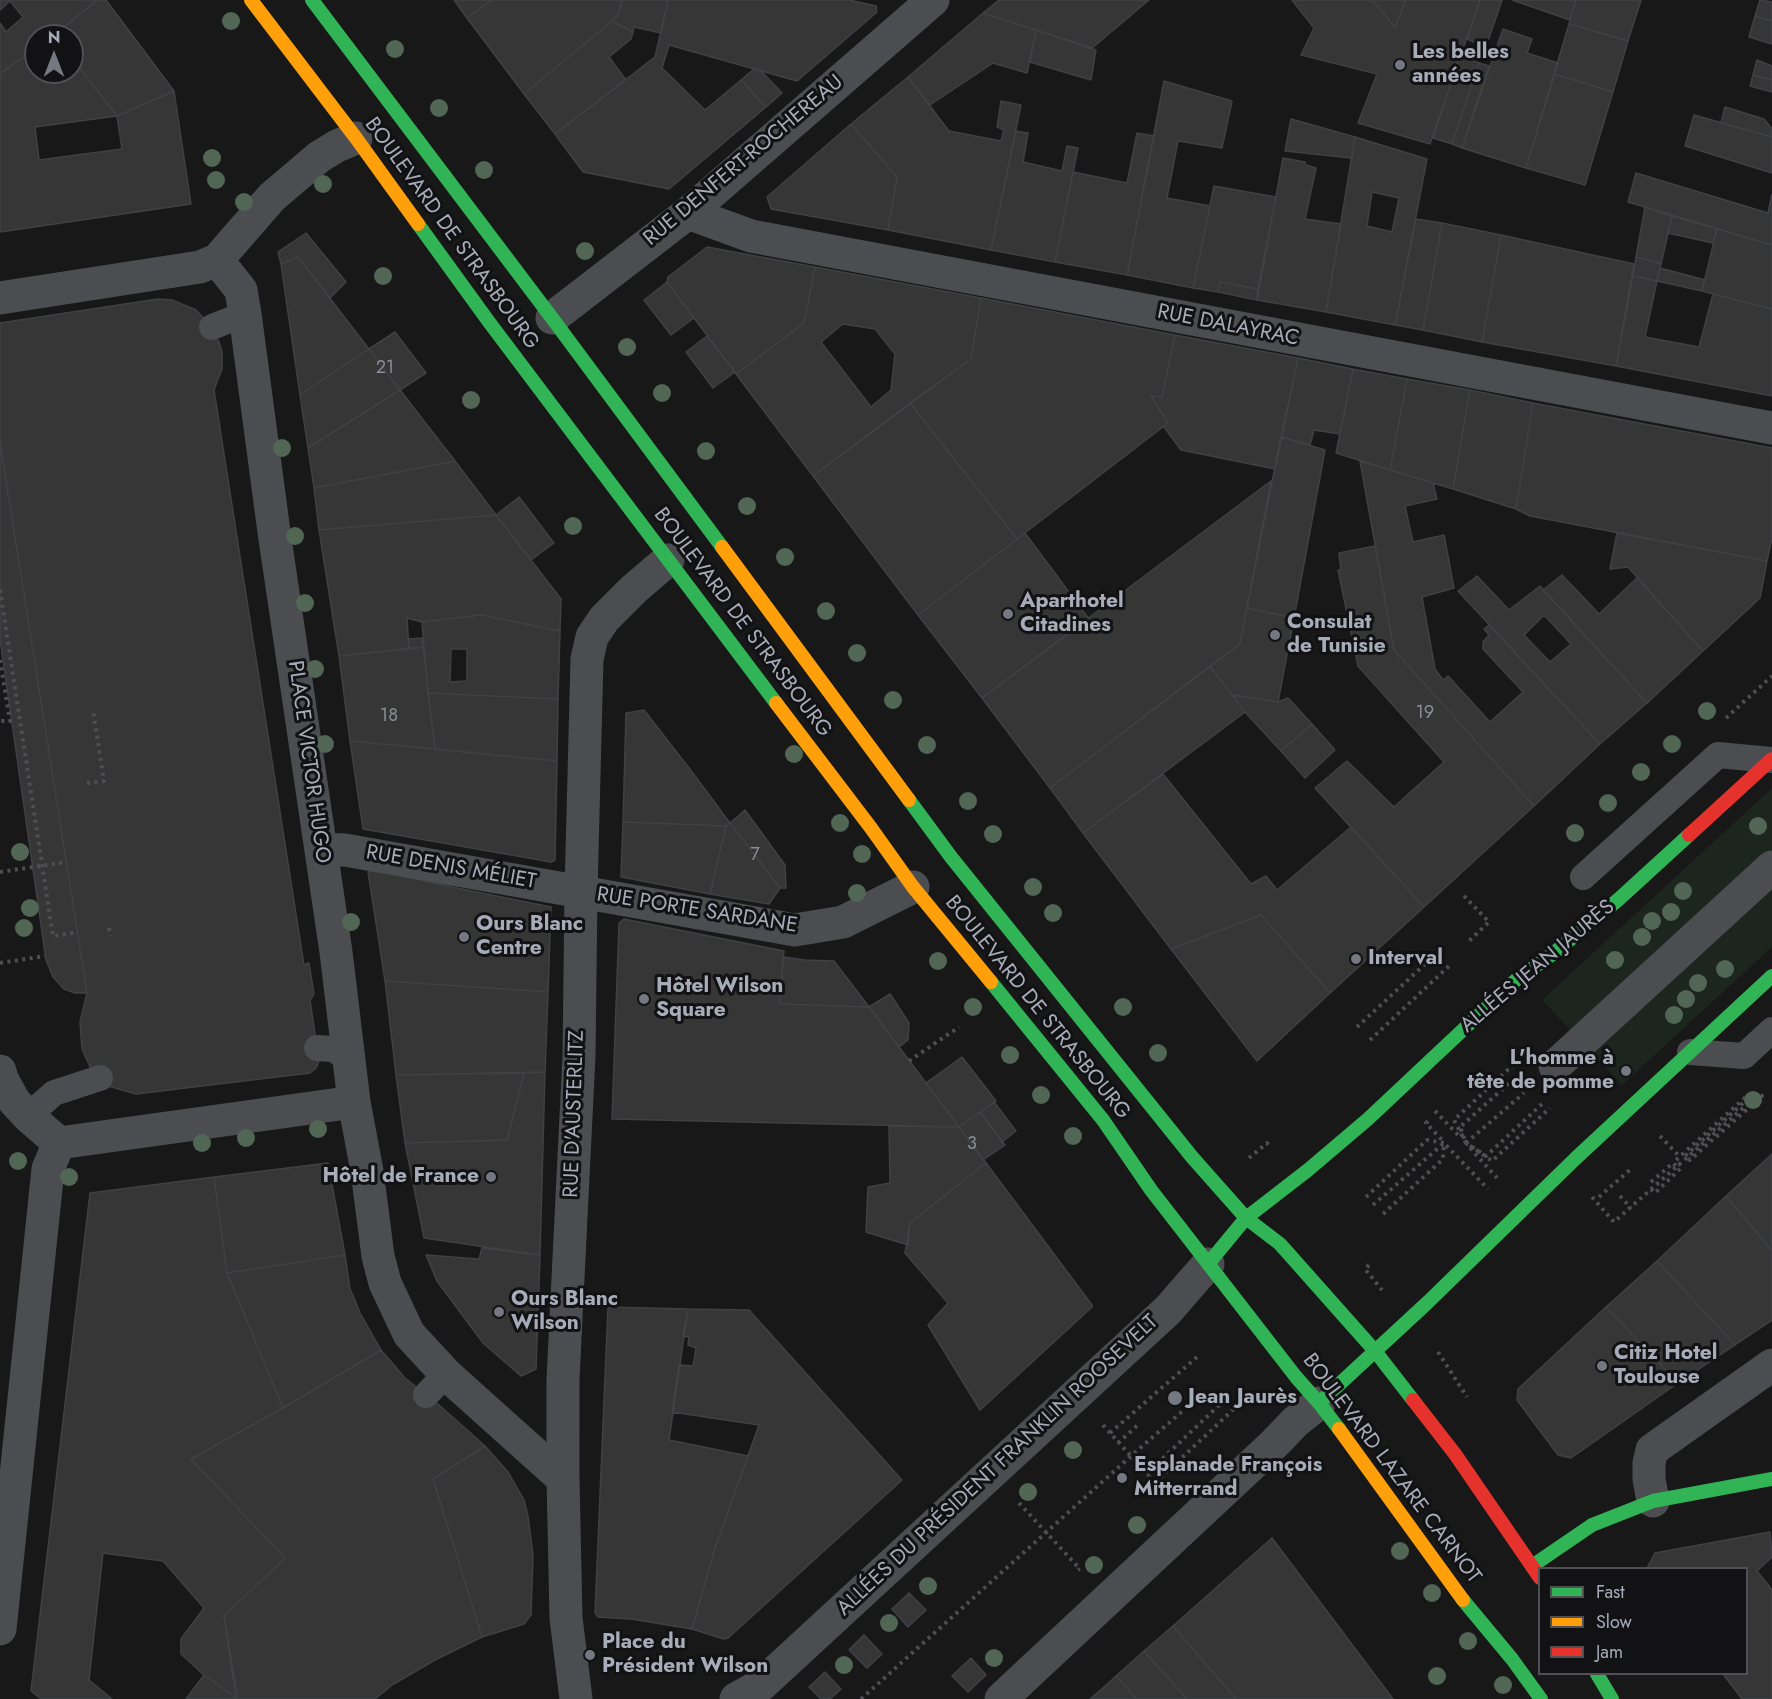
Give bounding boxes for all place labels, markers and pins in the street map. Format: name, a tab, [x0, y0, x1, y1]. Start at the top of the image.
place label: Les belles années	[1412, 40, 1509, 90]
marker: Les belles années	[1393, 58, 1407, 72]
place label: Aparthotel Citadines	[1020, 589, 1124, 639]
marker: Aparthotel Citadines	[1001, 607, 1015, 621]
place label: Consulat de Tunisie	[1287, 610, 1386, 660]
marker: Consulat de Tunisie	[1268, 628, 1282, 642]
place label: Ours Blanc Centre	[476, 912, 583, 962]
marker: Ours Blanc Centre	[457, 930, 471, 944]
place label: Interval	[1368, 946, 1443, 972]
marker: Interval	[1349, 952, 1363, 966]
place label: Hôtel Wilson Square	[656, 974, 783, 1024]
marker: Hôtel Wilson Square	[637, 992, 651, 1006]
place label: L'homme à tête de pomme	[1467, 1046, 1614, 1096]
marker: L'homme à tête de pomme	[1619, 1064, 1633, 1078]
place label: Hôtel de France	[323, 1164, 479, 1190]
marker: Hôtel de France	[484, 1170, 498, 1184]
place label: Ours Blanc Wilson	[511, 1287, 618, 1337]
marker: Ours Blanc Wilson	[492, 1305, 506, 1319]
place label: Citiz Hotel Toulouse	[1614, 1341, 1718, 1391]
marker: Citiz Hotel Toulouse	[1595, 1359, 1609, 1373]
place label: Jean Jaurès	[1188, 1385, 1297, 1411]
marker: Jean Jaurès	[1166, 1389, 1184, 1407]
place label: Esplanade François Mitterrand	[1134, 1453, 1322, 1503]
marker: Esplanade François Mitterrand	[1115, 1471, 1129, 1485]
place label: Place du Président Wilson	[602, 1630, 768, 1680]
marker: Place du Président Wilson	[583, 1648, 597, 1662]

